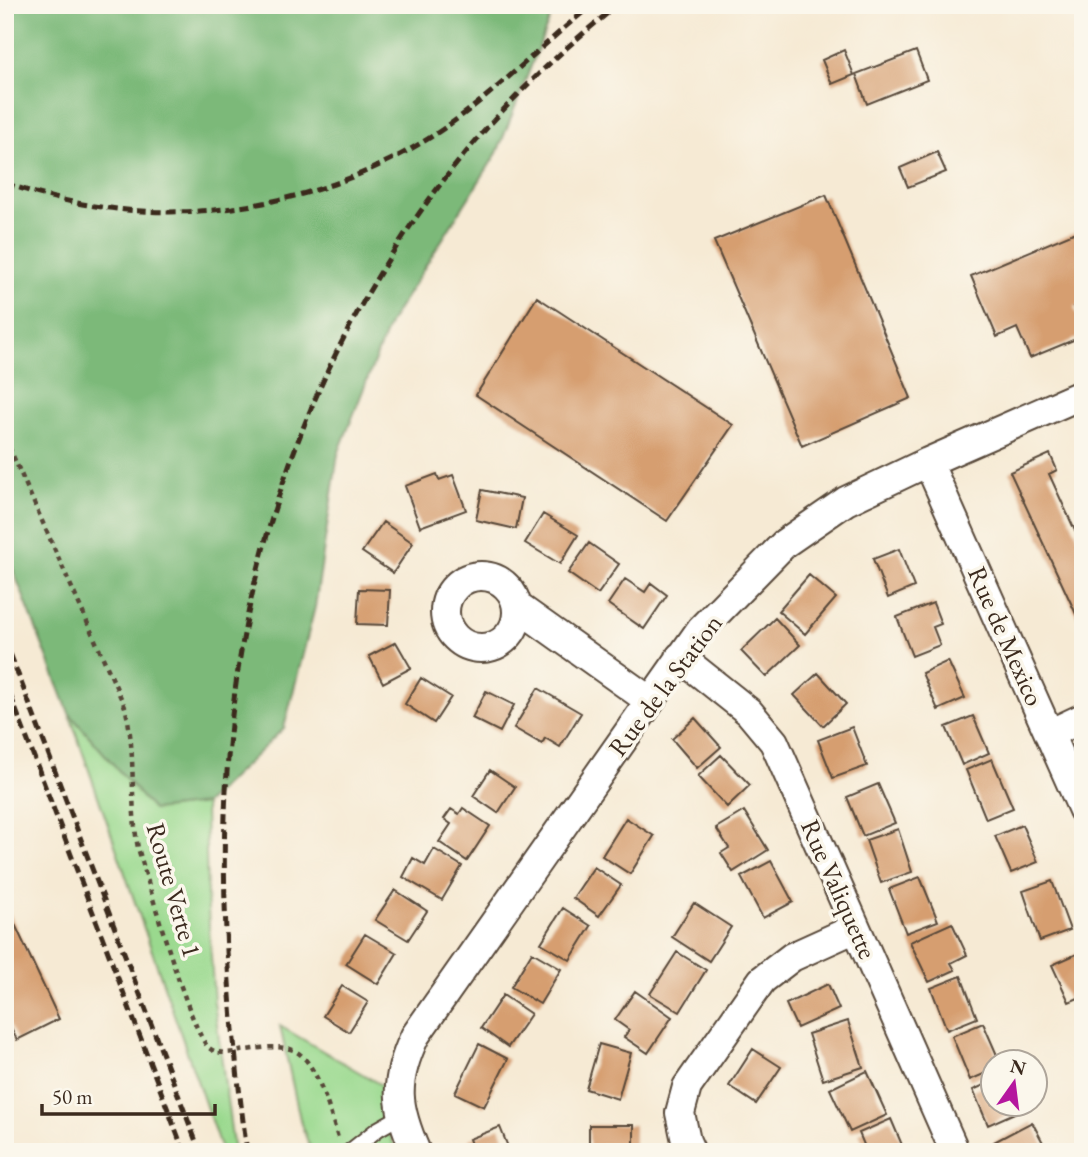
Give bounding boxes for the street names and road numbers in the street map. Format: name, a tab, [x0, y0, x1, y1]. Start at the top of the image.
street label: Rue de Mexico	[960, 561, 1052, 711]
street label: Rue de la Station	[600, 607, 730, 763]
street label: Rue Valiquette	[793, 814, 885, 964]
street label: Route Verte 1	[139, 819, 209, 961]

